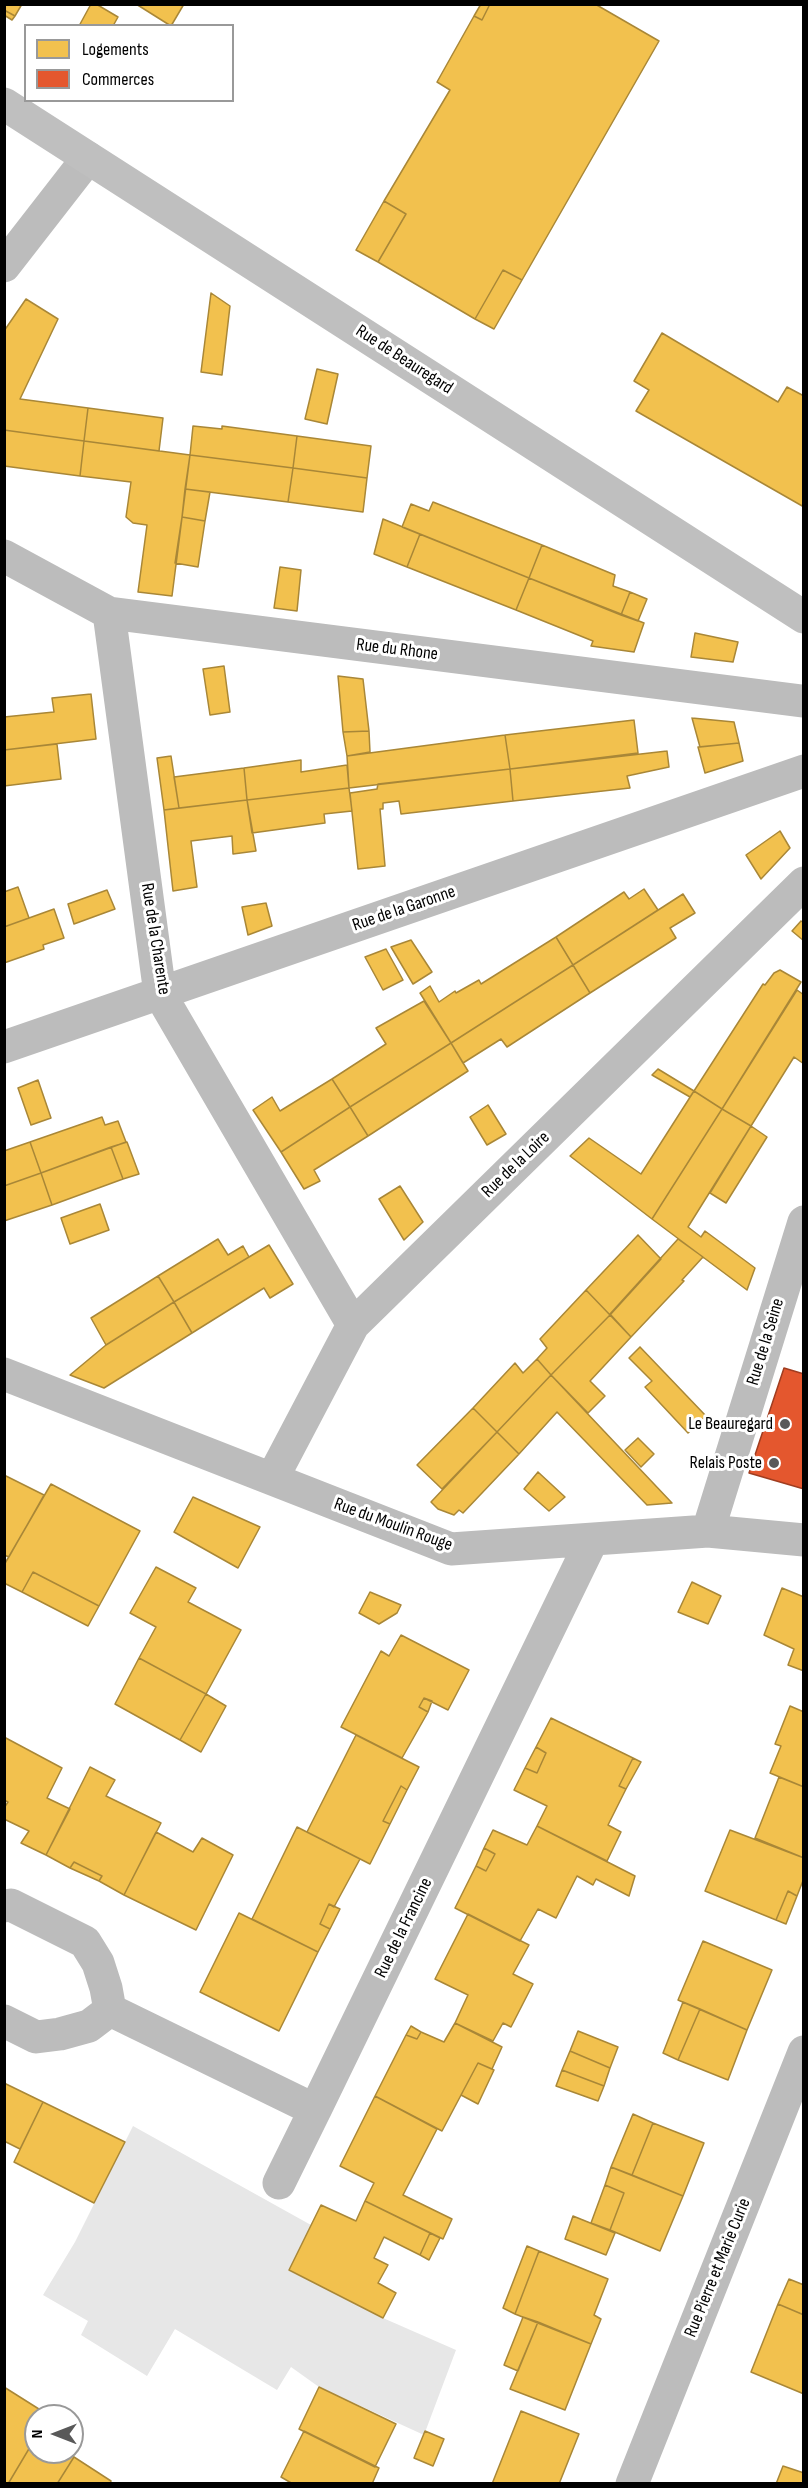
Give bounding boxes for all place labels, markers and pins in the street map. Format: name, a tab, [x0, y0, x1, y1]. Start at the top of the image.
place label: Le Beauregard	[688, 1413, 773, 1435]
marker: Le Beauregard	[778, 1417, 792, 1431]
place label: Relais Poste	[690, 1452, 762, 1474]
marker: Relais Poste	[767, 1456, 781, 1470]

